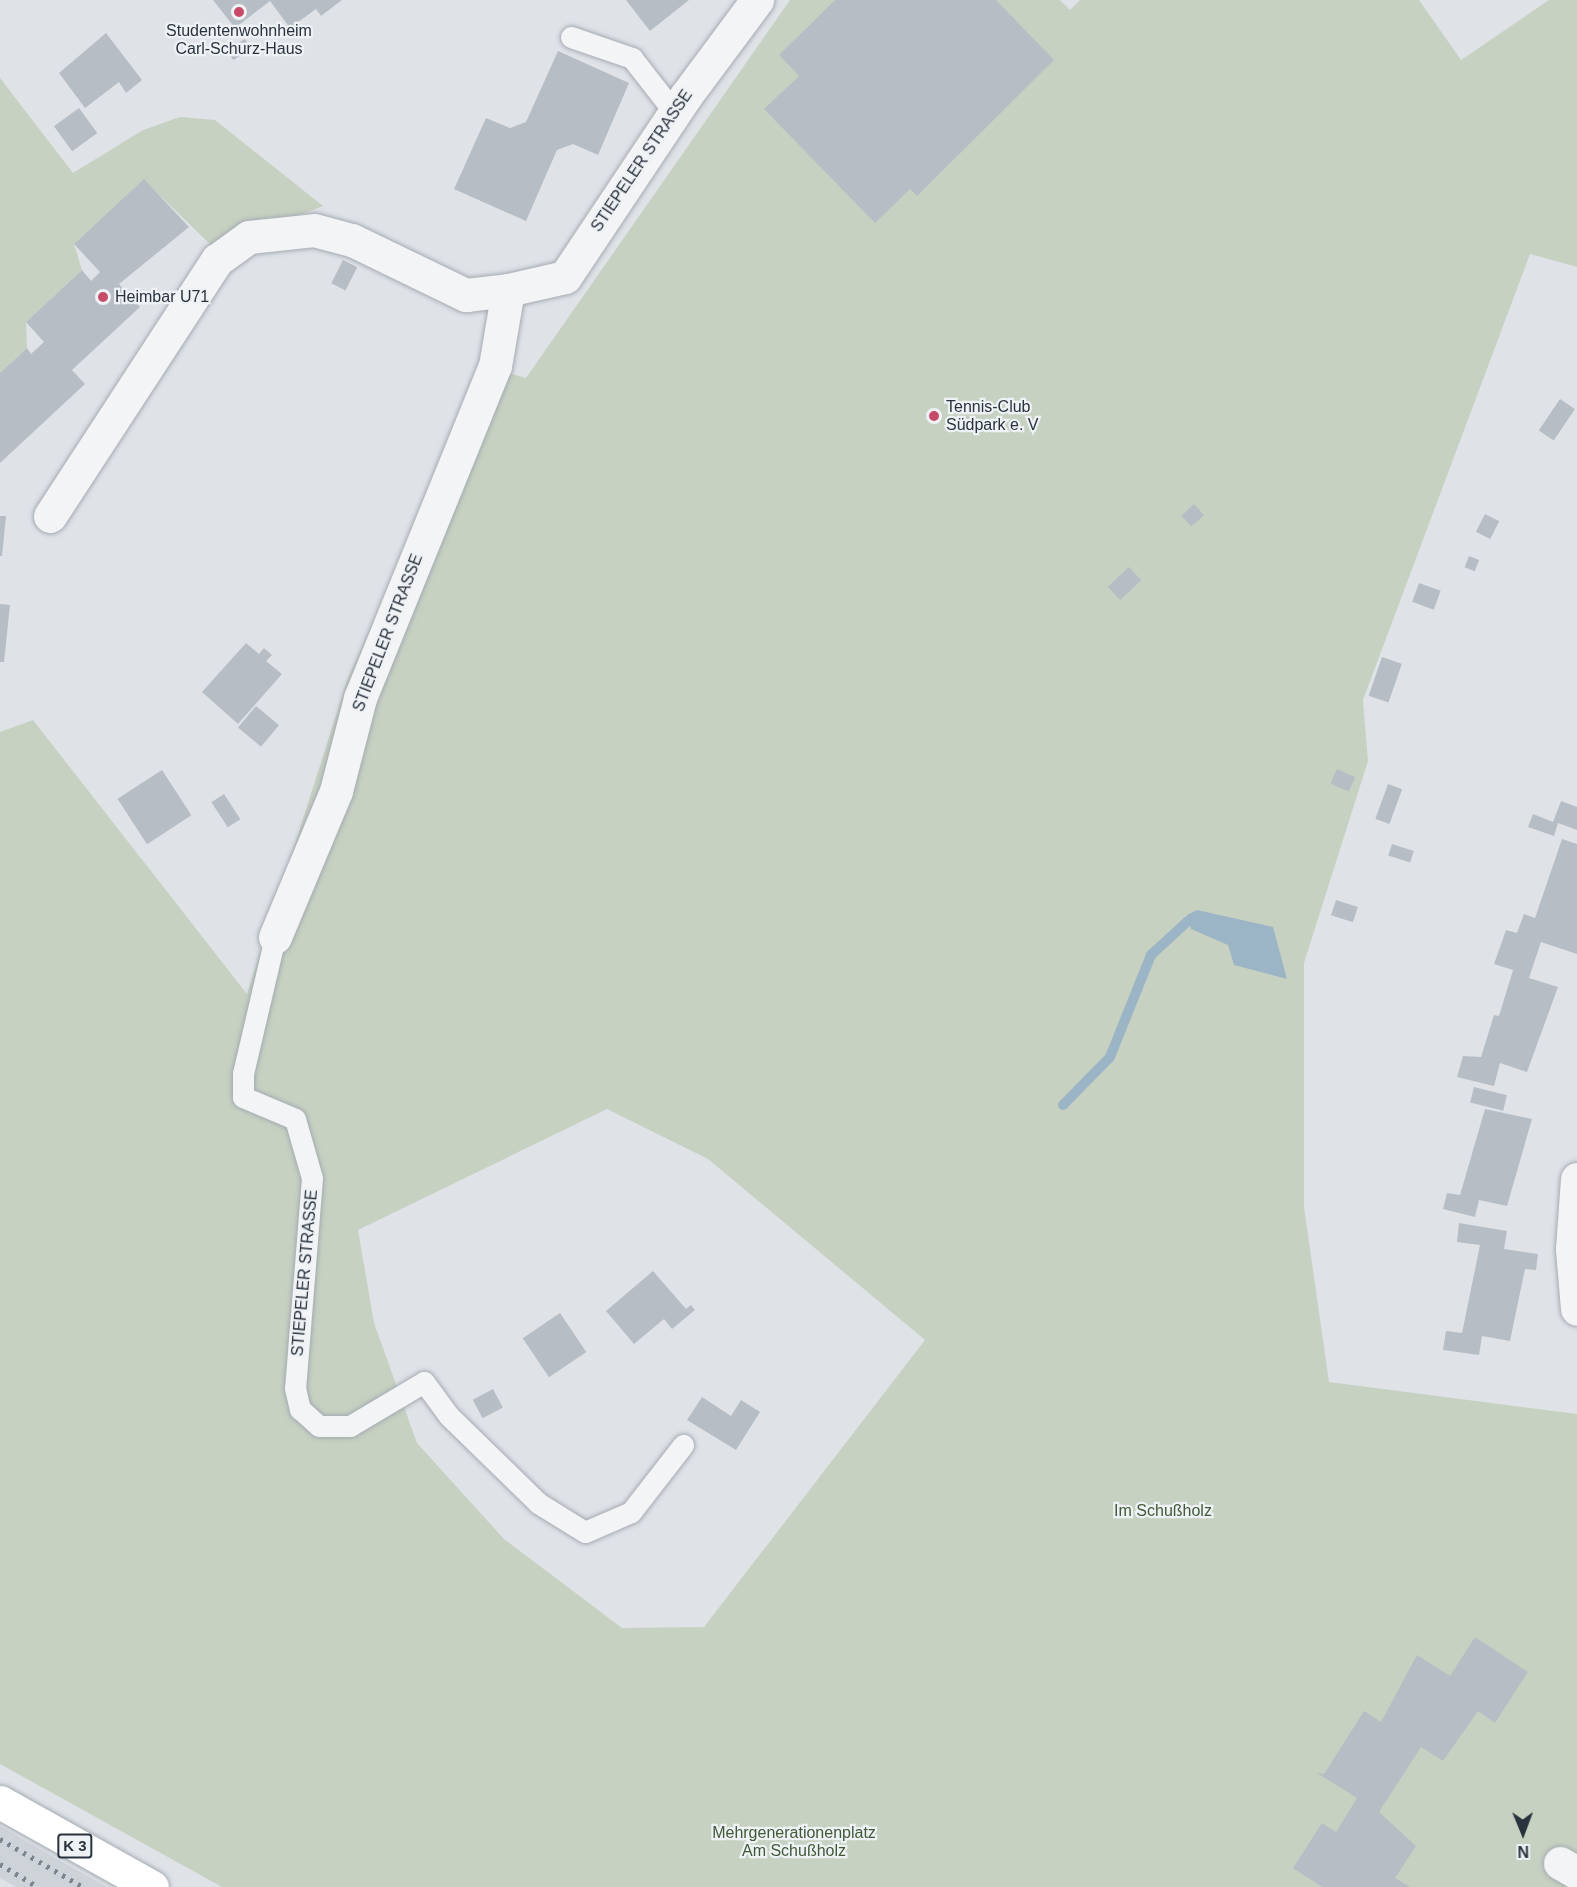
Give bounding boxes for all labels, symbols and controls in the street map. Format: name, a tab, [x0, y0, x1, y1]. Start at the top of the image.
marker: Studentenwohnheim Carl-Schurz-Haus	[232, 5, 246, 19]
place label: Studentenwohnheim Carl-Schurz-Haus	[166, 21, 312, 59]
street label: STIEPELER STRASSE	[587, 86, 697, 236]
place label: Heimbar U71	[115, 287, 209, 307]
marker: Heimbar U71	[96, 290, 110, 304]
place label: Tennis-Club Südpark e. V	[946, 397, 1038, 435]
marker: Tennis-Club Südpark e. V	[927, 409, 941, 423]
street label: STIEPELER STRASSE	[349, 552, 427, 714]
street label: STIEPELER STRASSE	[288, 1189, 322, 1357]
park label: Im Schußholz	[1114, 1501, 1212, 1521]
north arrow	[1493, 1803, 1553, 1863]
park label: Mehrgenerationenplatz Am Schußholz	[712, 1823, 876, 1861]
road number: K 3	[57, 1834, 93, 1858]
text: N	[1517, 1843, 1529, 1860]

